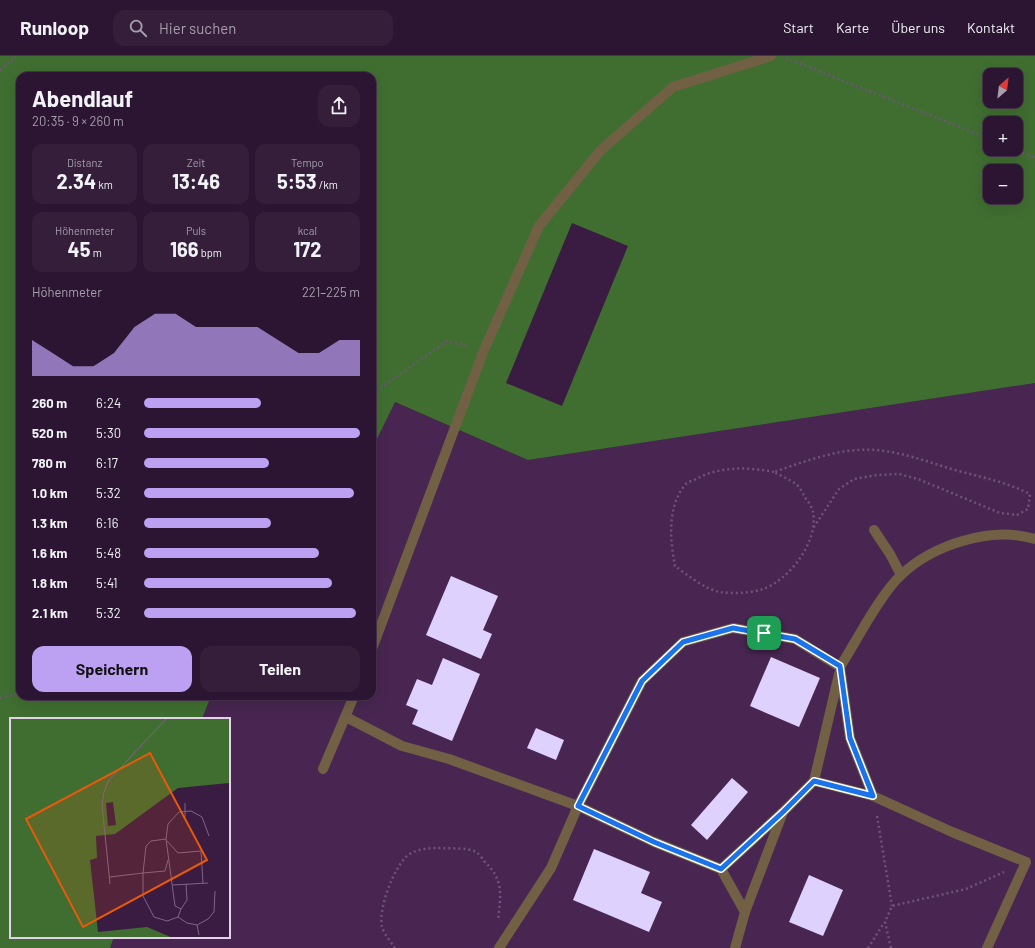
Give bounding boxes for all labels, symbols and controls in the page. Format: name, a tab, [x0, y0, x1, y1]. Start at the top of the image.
search box	[113, 10, 393, 46]
text: Runloop	[20, 16, 89, 39]
icon: search	[127, 17, 149, 39]
text: Hier suchen	[159, 19, 236, 37]
text: Start	[783, 19, 814, 36]
text: Karte	[836, 19, 869, 36]
text: Über uns	[891, 19, 945, 36]
text: Kontakt	[967, 19, 1015, 36]
north arrow	[983, 68, 1023, 108]
map controls	[983, 68, 1023, 204]
text: Abendlauf	[32, 85, 133, 111]
button: share	[318, 85, 360, 127]
text: 20:35 · 9 × 260 m	[32, 113, 124, 129]
button: +	[983, 116, 1023, 156]
text: Distanz	[67, 156, 102, 169]
text: Zeit	[187, 156, 205, 169]
text: Tempo	[291, 156, 324, 169]
button: −	[983, 164, 1023, 204]
text: 2.34	[57, 169, 96, 193]
text: 13:46	[172, 169, 220, 193]
text: 5:53	[277, 169, 317, 193]
text: km	[96, 178, 113, 191]
text: /km	[317, 178, 338, 191]
text: Höhenmeter	[55, 224, 114, 237]
text: Puls	[186, 224, 206, 237]
text: kcal	[298, 224, 317, 237]
text: 45	[68, 237, 90, 261]
text: 166	[170, 237, 199, 261]
text: 172	[293, 237, 321, 261]
text: m	[90, 246, 102, 259]
text: bpm	[199, 246, 222, 259]
text: Höhenmeter	[32, 284, 102, 300]
text: 221–225 m	[302, 284, 360, 300]
text: 260 m	[32, 395, 67, 411]
text: 6:24	[96, 395, 121, 411]
text: 520 m	[32, 425, 67, 441]
text: 5:30	[96, 425, 121, 441]
text: 780 m	[32, 455, 66, 471]
text: 6:17	[96, 455, 118, 471]
text: 1.0 km	[32, 485, 68, 501]
text: 5:32	[96, 485, 121, 501]
text: 1.3 km	[32, 515, 68, 531]
text: 6:16	[96, 515, 118, 531]
text: 1.6 km	[32, 545, 67, 561]
text: 5:48	[96, 545, 121, 561]
text: 1.8 km	[32, 575, 68, 591]
text: 5:41	[96, 575, 118, 591]
text: 2.1 km	[32, 605, 68, 621]
text: 5:32	[96, 605, 121, 621]
pin	[747, 616, 781, 650]
icon: arrive	[753, 622, 775, 644]
button: Speichern	[32, 646, 192, 692]
button: Teilen	[200, 646, 360, 692]
inset map	[10, 718, 230, 938]

